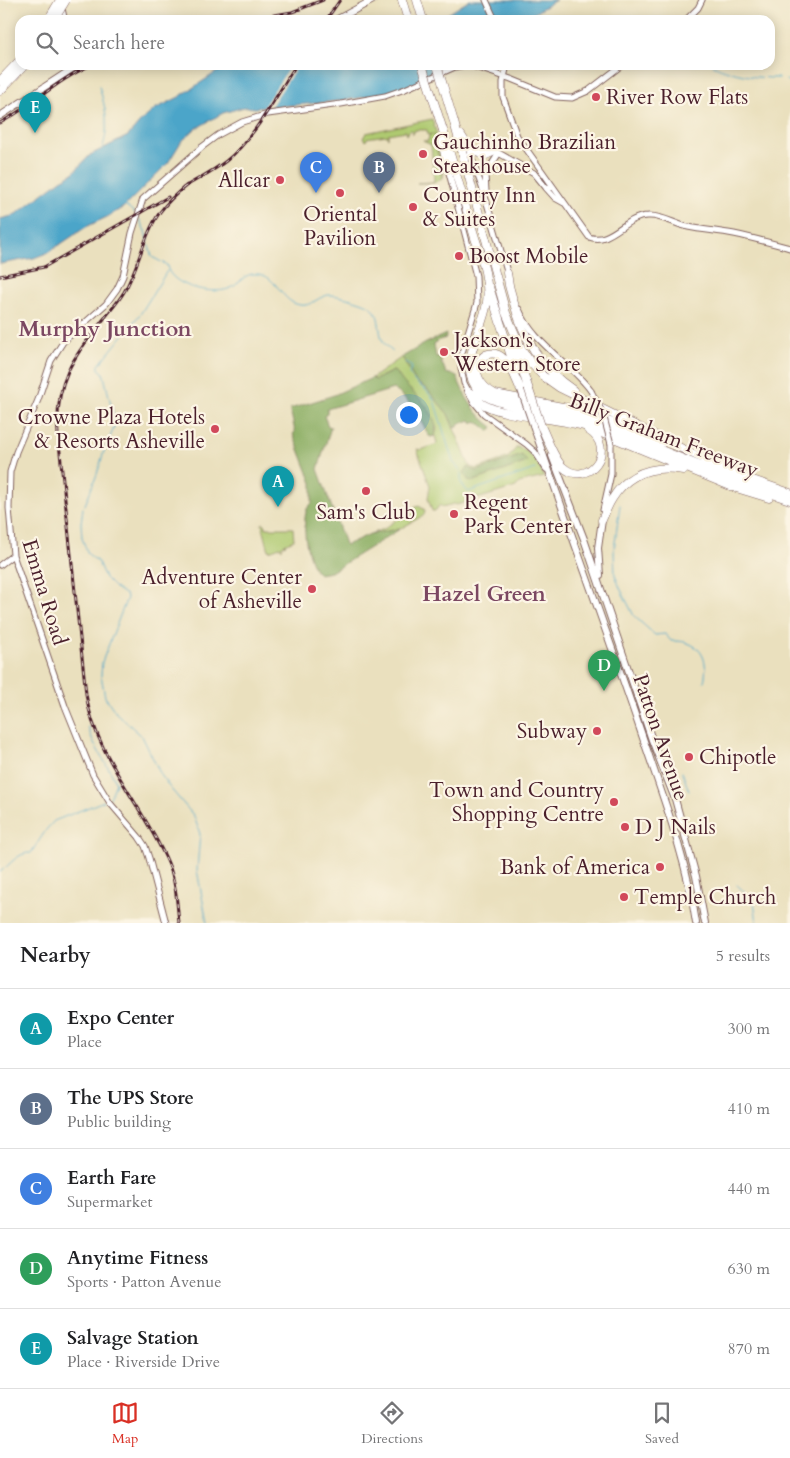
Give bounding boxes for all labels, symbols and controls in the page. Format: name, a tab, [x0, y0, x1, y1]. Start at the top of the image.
search box	[15, 15, 775, 70]
icon: search	[33, 29, 61, 57]
text: Search here	[73, 30, 165, 56]
place label: River Row Flats	[606, 83, 748, 112]
marker: River Row Flats	[590, 91, 602, 103]
pin: E	[19, 92, 51, 133]
place label: Gauchinho Brazilian Steakhouse	[433, 128, 616, 181]
marker: Gauchinho Brazilian Steakhouse	[417, 148, 429, 160]
pin: C	[300, 152, 332, 193]
pin: B	[363, 152, 395, 193]
place label: Allcar	[218, 166, 270, 195]
marker: Allcar	[274, 174, 286, 186]
place label: Country Inn & Suites	[423, 181, 536, 234]
marker: Oriental Pavilion	[334, 187, 346, 199]
place label: Oriental Pavilion	[303, 200, 377, 253]
marker: Country Inn & Suites	[407, 201, 419, 213]
place label: Boost Mobile	[469, 242, 588, 271]
marker: Boost Mobile	[453, 250, 465, 262]
district label: Murphy Junction	[18, 314, 192, 344]
place label: Jackson's Western Store	[451, 326, 581, 379]
marker: Jackson's Western Store	[438, 346, 450, 358]
street label: Billy Graham Freeway	[565, 386, 763, 485]
your location	[396, 402, 422, 428]
place label: Crowne Plaza Hotels & Resorts Asheville	[18, 403, 205, 456]
marker: Crowne Plaza Hotels & Resorts Asheville	[209, 423, 221, 435]
pin: A	[262, 466, 294, 507]
marker: Sam's Club	[360, 485, 372, 497]
place label: Regent Park Center	[464, 488, 572, 541]
place label: Sam's Club	[317, 498, 415, 527]
marker: Regent Park Center	[448, 508, 460, 520]
street label: Emma Road	[15, 536, 74, 649]
place label: Adventure Center of Asheville	[141, 563, 302, 616]
district label: Hazel Green	[422, 579, 546, 609]
marker: Adventure Center of Asheville	[306, 583, 318, 595]
pin: D	[588, 650, 620, 691]
street label: Patton Avenue	[625, 670, 696, 804]
place label: Subway	[517, 717, 587, 746]
marker: Subway	[591, 725, 603, 737]
place label: Chipotle	[699, 743, 777, 772]
marker: Chipotle	[683, 751, 695, 763]
place label: Town and Country Shopping Centre	[429, 776, 604, 829]
marker: Town and Country Shopping Centre	[608, 796, 620, 808]
place label: D J Nails	[635, 813, 716, 842]
marker: D J Nails	[619, 821, 631, 833]
place label: Bank of America	[500, 853, 650, 882]
marker: Bank of America	[654, 861, 666, 873]
place label: Temple Church	[634, 883, 777, 912]
marker: Temple Church	[618, 891, 630, 903]
text: Nearby	[20, 941, 91, 970]
text: 5 results	[716, 945, 770, 967]
text: Expo Center	[67, 1005, 174, 1031]
text: A	[30, 1018, 42, 1040]
text: 300 m	[728, 1018, 770, 1040]
text: Place	[67, 1031, 102, 1053]
text: The UPS Store	[67, 1085, 194, 1111]
text: B	[30, 1098, 42, 1120]
text: 410 m	[728, 1098, 770, 1120]
text: Public building	[67, 1111, 171, 1133]
text: Earth Fare	[67, 1165, 156, 1191]
text: C	[30, 1178, 42, 1200]
text: 440 m	[728, 1178, 770, 1200]
text: Supermarket	[67, 1191, 153, 1213]
text: Anytime Fitness	[67, 1245, 208, 1271]
text: D	[29, 1258, 43, 1280]
text: 630 m	[728, 1258, 770, 1280]
text: Sports · Patton Avenue	[67, 1271, 221, 1293]
text: Salvage Station	[67, 1325, 199, 1351]
text: E	[31, 1338, 41, 1360]
text: 870 m	[728, 1338, 770, 1360]
text: Place · Riverside Drive	[67, 1351, 220, 1373]
tab: Map	[111, 1399, 139, 1448]
tab: Directions	[361, 1399, 423, 1448]
tab: Saved	[645, 1399, 679, 1448]

